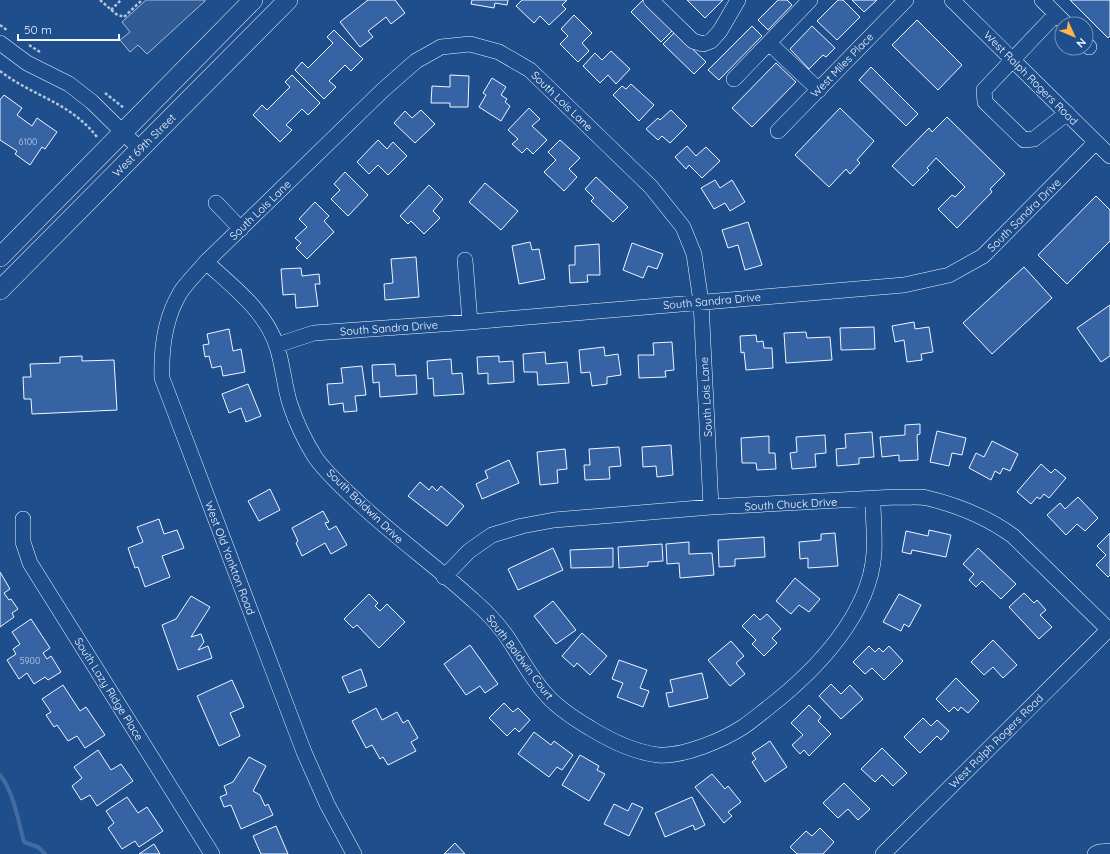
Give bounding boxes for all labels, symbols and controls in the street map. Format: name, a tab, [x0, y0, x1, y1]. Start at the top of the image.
scale bar	[18, 16, 119, 42]
north arrow	[1054, 16, 1094, 56]
text: 50 m	[24, 22, 52, 37]
street label: West Ralph Rogers Road	[981, 28, 1081, 128]
street label: West Miles Place	[808, 30, 876, 100]
text: N	[1073, 35, 1089, 51]
street label: South Lois Lane	[528, 68, 596, 134]
street label: West 69th Street	[109, 110, 179, 180]
house number: 6100	[19, 136, 37, 147]
street label: South Sandra Drive	[984, 175, 1064, 255]
street label: South Lois Lane	[226, 177, 294, 243]
street label: South Sandra Drive	[662, 290, 762, 312]
street label: South Sandra Drive	[340, 318, 438, 338]
street label: South Lois Lane	[697, 357, 715, 437]
street label: South Baldwin Drive	[324, 466, 406, 546]
street label: South Chuck Drive	[744, 495, 838, 513]
street label: West Old Yankton Road	[202, 499, 258, 617]
street label: South Baldwin Court	[483, 612, 557, 703]
street label: South Lazy Ridge Place	[72, 635, 146, 743]
house number: 5900	[20, 655, 40, 666]
street label: West Ralph Rogers Road	[946, 691, 1046, 791]

